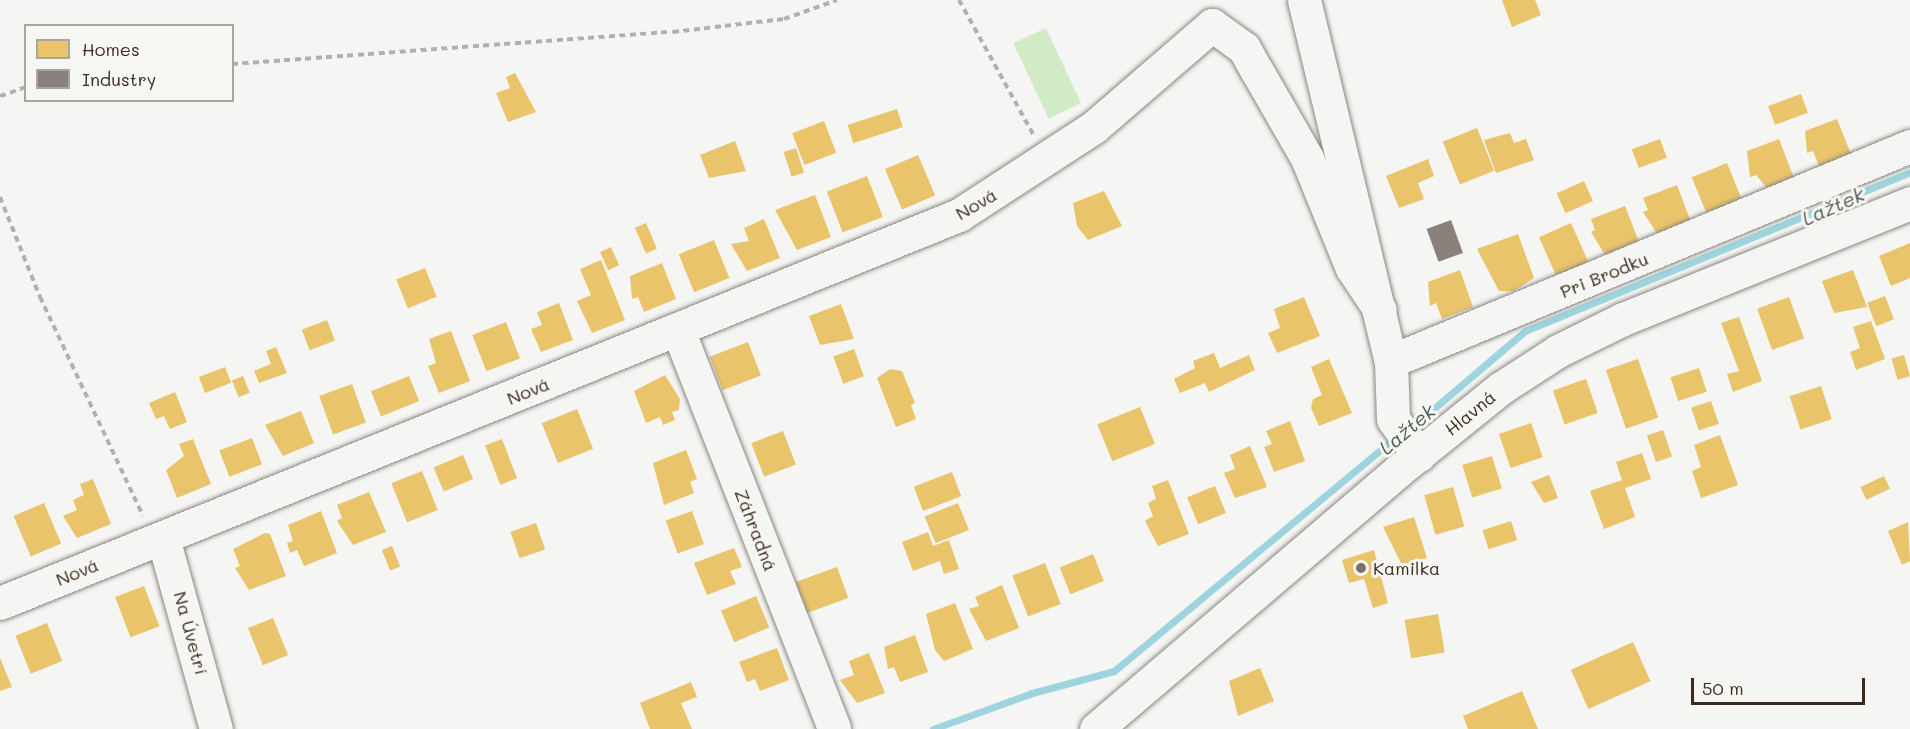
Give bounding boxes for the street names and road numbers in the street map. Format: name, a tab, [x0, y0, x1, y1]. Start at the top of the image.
street label: Nová	[952, 184, 1000, 224]
street label: Pri Brodku	[1557, 248, 1651, 302]
street label: Nová	[504, 373, 552, 409]
street label: Hlavná	[1440, 386, 1500, 440]
street label: Záhradná	[730, 486, 782, 574]
street label: Nová	[53, 554, 101, 590]
street label: Na Úvetrí	[169, 589, 213, 677]

